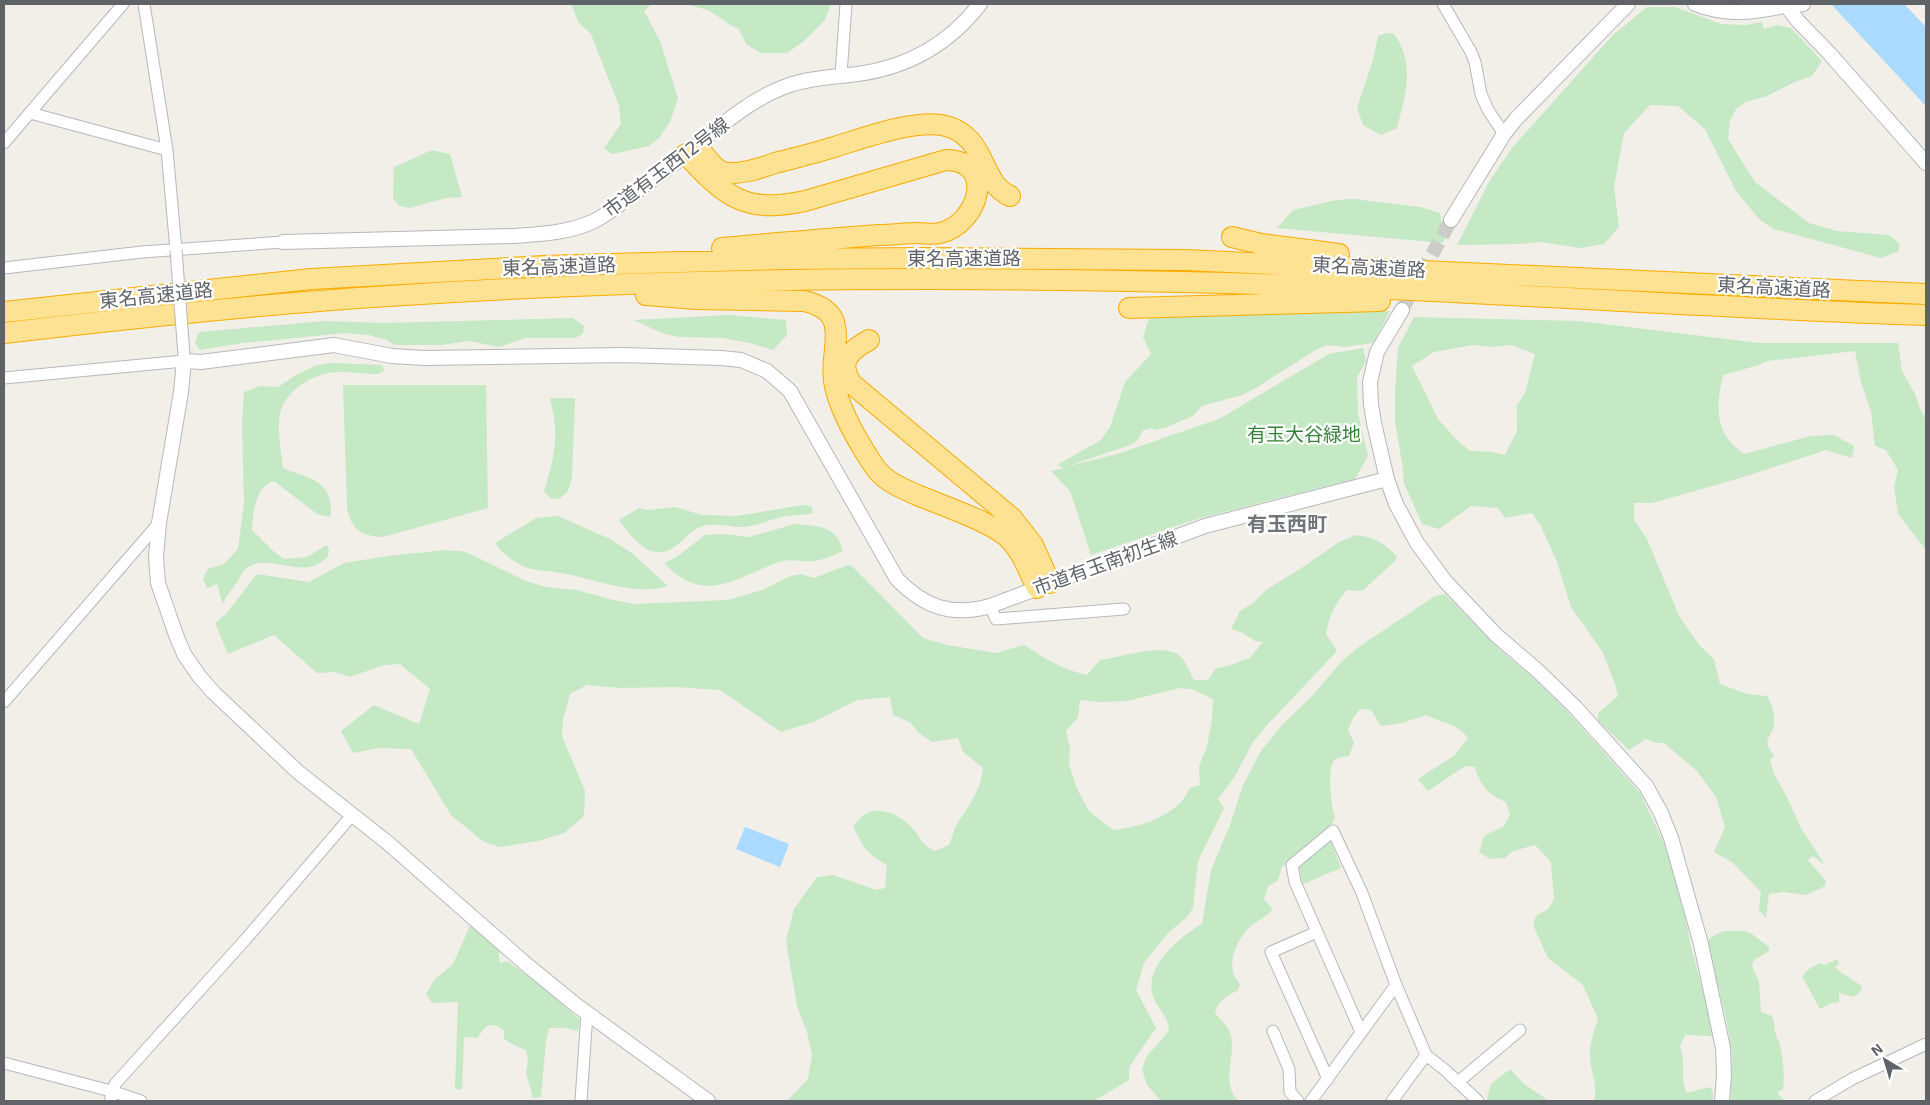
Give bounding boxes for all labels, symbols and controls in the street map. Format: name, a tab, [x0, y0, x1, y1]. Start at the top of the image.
street label: 市道有玉西12号線	[598, 112, 733, 221]
street label: 東名高速道路	[907, 246, 1021, 269]
street label: 東名高速道路	[502, 252, 616, 279]
street label: 東名高速道路	[1311, 252, 1427, 281]
street label: 東名高速道路	[1716, 272, 1832, 301]
street label: 東名高速道路	[98, 277, 214, 312]
park label: 有玉大谷緑地	[1247, 422, 1361, 445]
district label: 有玉西町	[1247, 511, 1327, 535]
street label: 市道有玉南初生線	[1029, 526, 1180, 599]
north arrow	[1860, 1035, 1910, 1085]
text: N	[1867, 1040, 1886, 1059]

